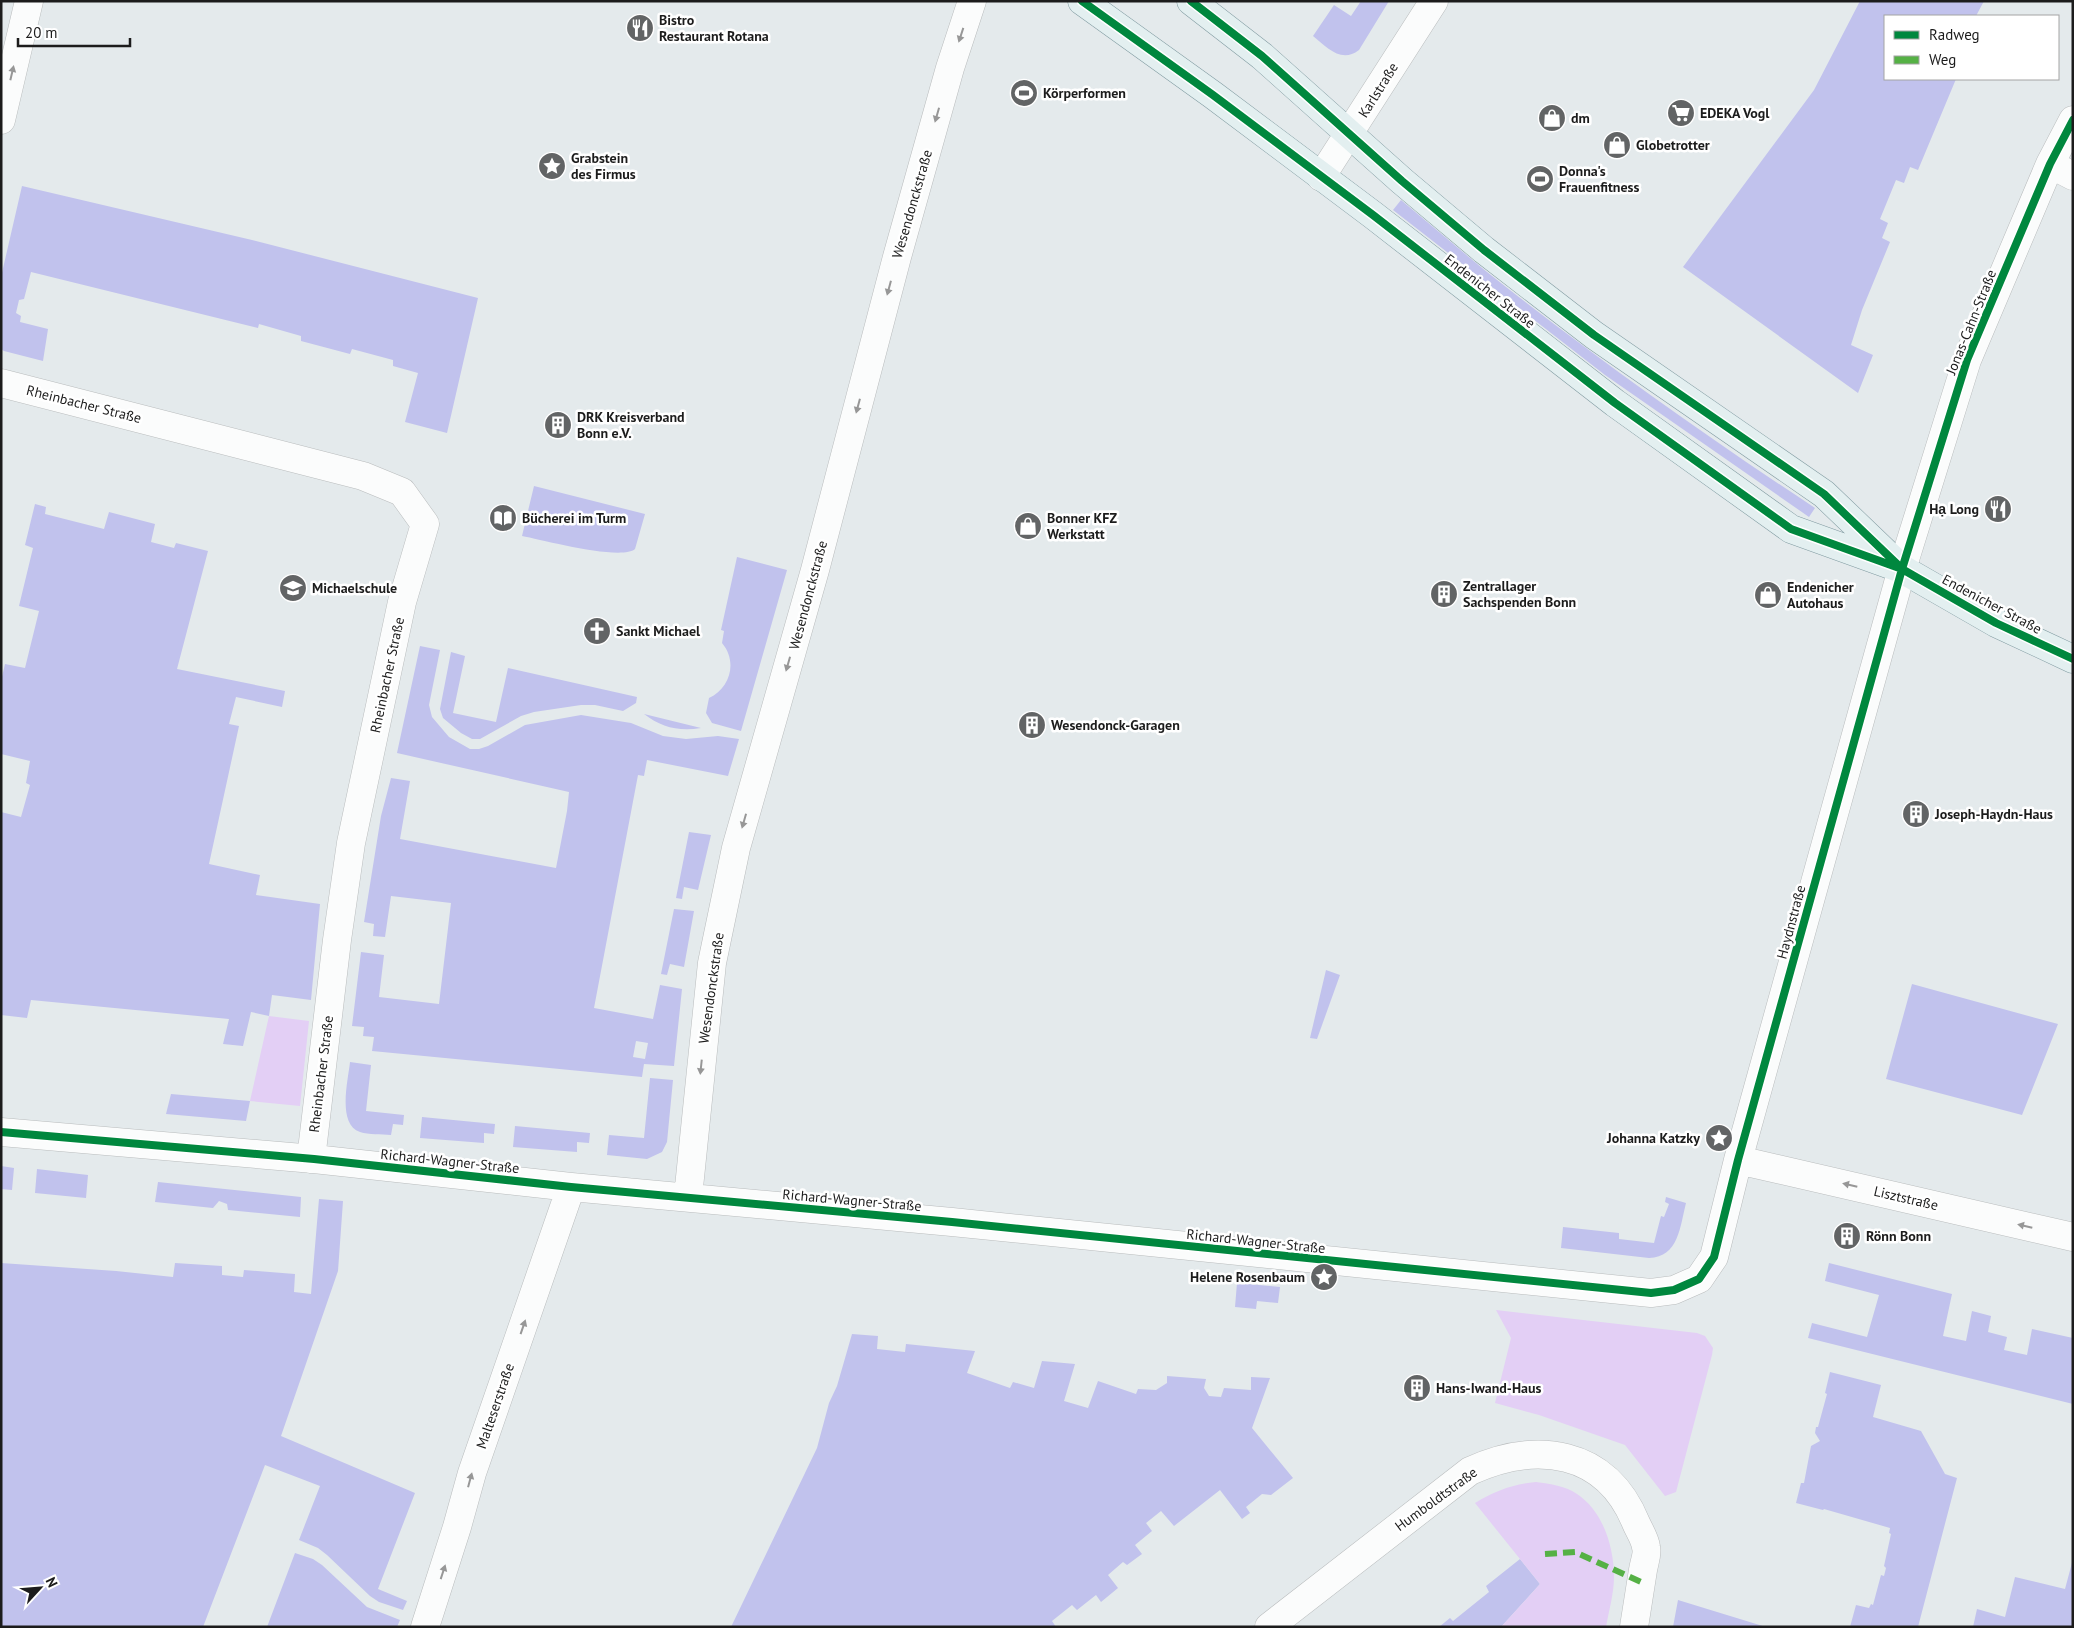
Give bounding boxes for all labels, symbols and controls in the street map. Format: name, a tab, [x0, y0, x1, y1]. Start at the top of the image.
place label: Bistro Restaurant Rotana	[659, 11, 769, 45]
restaurant icon: Bistro Restaurant Rotana	[625, 13, 655, 43]
scale bar	[18, 15, 130, 47]
legend	[1884, 15, 2059, 80]
text: 20 m	[25, 23, 58, 42]
text: Radweg	[1929, 25, 1980, 44]
one-way arrow	[956, 27, 964, 42]
text: Weg	[1929, 50, 1956, 69]
street label: Karlstraße	[1354, 59, 1402, 121]
one-way arrow	[8, 65, 16, 80]
sports icon: Körperformen	[1009, 78, 1039, 108]
place label: Körperformen	[1043, 84, 1126, 102]
supermarket icon: EDEKA Vogl	[1666, 98, 1696, 128]
shop icon: dm	[1537, 103, 1567, 133]
place label: EDEKA Vogl	[1700, 104, 1770, 122]
one-way arrow	[932, 108, 940, 123]
place label: dm	[1571, 109, 1590, 127]
shop icon: Globetrotter	[1602, 130, 1632, 160]
place label: Globetrotter	[1636, 136, 1710, 154]
street label: Wesendonckstraße	[888, 148, 936, 260]
place label: Grabstein des Firmus	[571, 149, 636, 183]
place icon: Grabstein des Firmus	[537, 151, 567, 181]
place label: Donna's Frauenfitness	[1559, 162, 1640, 196]
sports icon: Donna's Frauenfitness	[1525, 164, 1555, 194]
street label: Endenicher Straße	[1441, 250, 1539, 332]
street label: Jonas-Cahn-Straße	[1941, 267, 2000, 378]
one-way arrow	[885, 281, 893, 296]
street label: Rheinbacher Straße	[25, 381, 143, 427]
one-way arrow	[854, 399, 862, 414]
place label: DRK Kreisverband Bonn e.V.	[577, 408, 685, 442]
building icon: DRK Kreisverband Bonn e.V.	[543, 410, 573, 440]
restaurant icon: Hạ Long	[1983, 494, 2013, 524]
place label: Hạ Long	[1929, 500, 1979, 518]
library icon: Bücherei im Turm	[488, 503, 518, 533]
place label: Bücherei im Turm	[522, 509, 626, 527]
place label: Bonner KFZ Werkstatt	[1047, 509, 1117, 543]
shop icon: Bonner KFZ Werkstatt	[1013, 511, 1043, 541]
street label: Wesendonckstraße	[785, 538, 831, 652]
street label: Endenicher Straße	[1939, 570, 2045, 638]
school or university icon: Michaelschule	[278, 573, 308, 603]
place label: Zentrallager Sachspenden Bonn	[1463, 577, 1576, 611]
place label: Endenicher Autohaus	[1787, 578, 1854, 612]
place label: Michaelschule	[312, 579, 397, 597]
building icon: Zentrallager Sachspenden Bonn	[1429, 579, 1459, 609]
shop icon: Endenicher Autohaus	[1753, 580, 1783, 610]
street label: Rheinbacher Straße	[366, 615, 408, 735]
church icon: Sankt Michael	[582, 616, 612, 646]
place label: Sankt Michael	[616, 622, 701, 640]
one-way arrow	[784, 657, 792, 672]
building icon: Wesendonck-Garagen	[1017, 710, 1047, 740]
place label: Wesendonck-Garagen	[1051, 716, 1180, 734]
building icon: Joseph-Haydn-Haus	[1901, 799, 1931, 829]
place label: Joseph-Haydn-Haus	[1934, 805, 2053, 823]
one-way arrow	[740, 813, 748, 828]
street label: Haydnstraße	[1772, 883, 1810, 961]
street label: Wesendonckstraße	[694, 931, 728, 1045]
street label: Rheinbacher Straße	[305, 1014, 337, 1134]
one-way arrow	[697, 1059, 705, 1075]
place icon: Johanna Katzky	[1704, 1123, 1734, 1153]
place label: Johanna Katzky	[1606, 1129, 1700, 1147]
street label: Richard-Wagner-Straße	[380, 1145, 520, 1177]
one-way arrow	[1842, 1181, 1857, 1189]
street label: Lisztstraße	[1872, 1182, 1940, 1214]
street label: Richard-Wagner-Straße	[782, 1185, 922, 1215]
building icon: Rönn Bonn	[1832, 1221, 1862, 1251]
one-way arrow	[2018, 1222, 2033, 1230]
street label: Richard-Wagner-Straße	[1186, 1225, 1326, 1257]
place label: Rönn Bonn	[1866, 1227, 1931, 1245]
place icon: Helene Rosenbaum	[1309, 1262, 1339, 1292]
place label: Helene Rosenbaum	[1190, 1268, 1305, 1286]
one-way arrow	[520, 1319, 527, 1334]
street label: Malteserstraße	[472, 1361, 518, 1451]
building icon: Hans-Iwand-Haus	[1402, 1373, 1432, 1403]
place label: Hans-Iwand-Haus	[1436, 1379, 1541, 1397]
street label: Humboldtstraße	[1391, 1463, 1481, 1535]
one-way arrow	[466, 1473, 474, 1488]
north arrow	[15, 1563, 65, 1613]
one-way arrow	[439, 1564, 447, 1579]
text: N	[42, 1574, 62, 1590]

